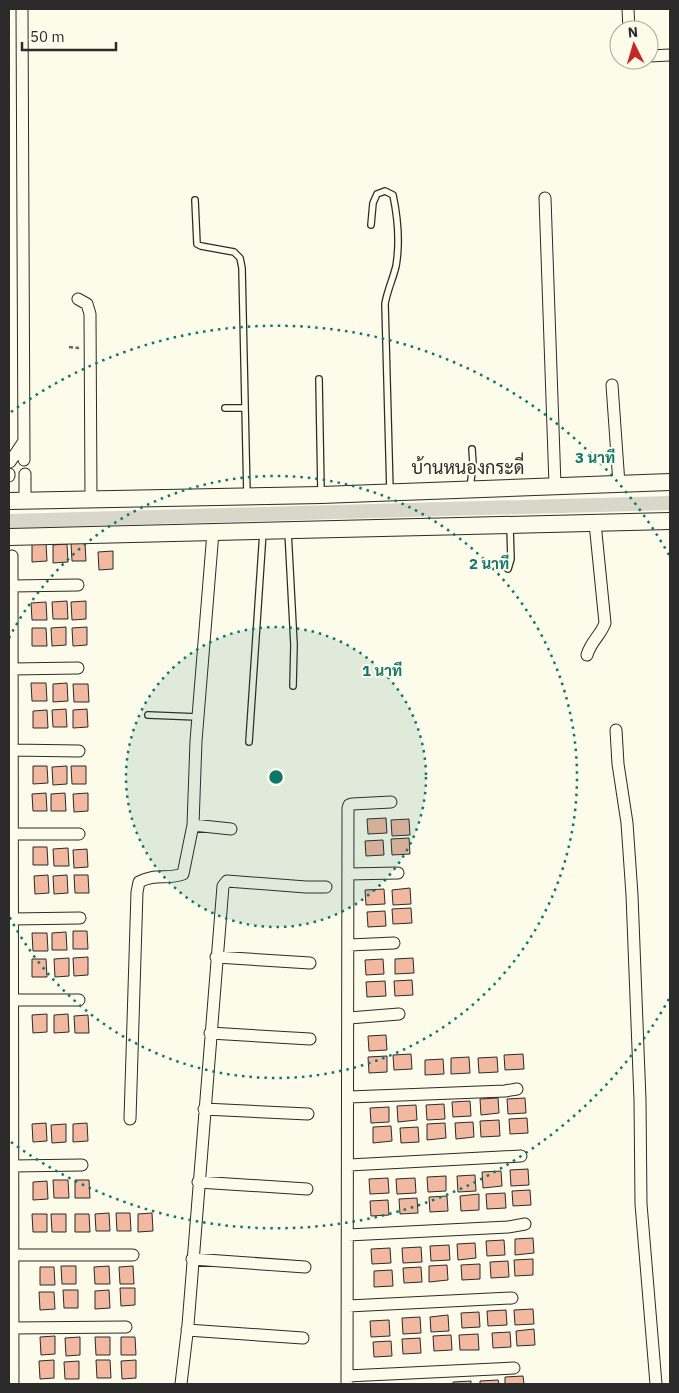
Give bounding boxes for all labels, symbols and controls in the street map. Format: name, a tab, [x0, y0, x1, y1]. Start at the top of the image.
scale bar	[22, 20, 116, 52]
north arrow	[609, 20, 659, 70]
text: N	[627, 23, 639, 41]
text: 50 m	[30, 27, 65, 46]
text: 3 นาที	[575, 448, 615, 467]
district label: บ้านหนองกระดี่	[412, 452, 524, 479]
text: 2 นาที	[469, 554, 509, 573]
text: 1 นาที	[362, 661, 402, 680]
centre of rings	[267, 768, 285, 786]

